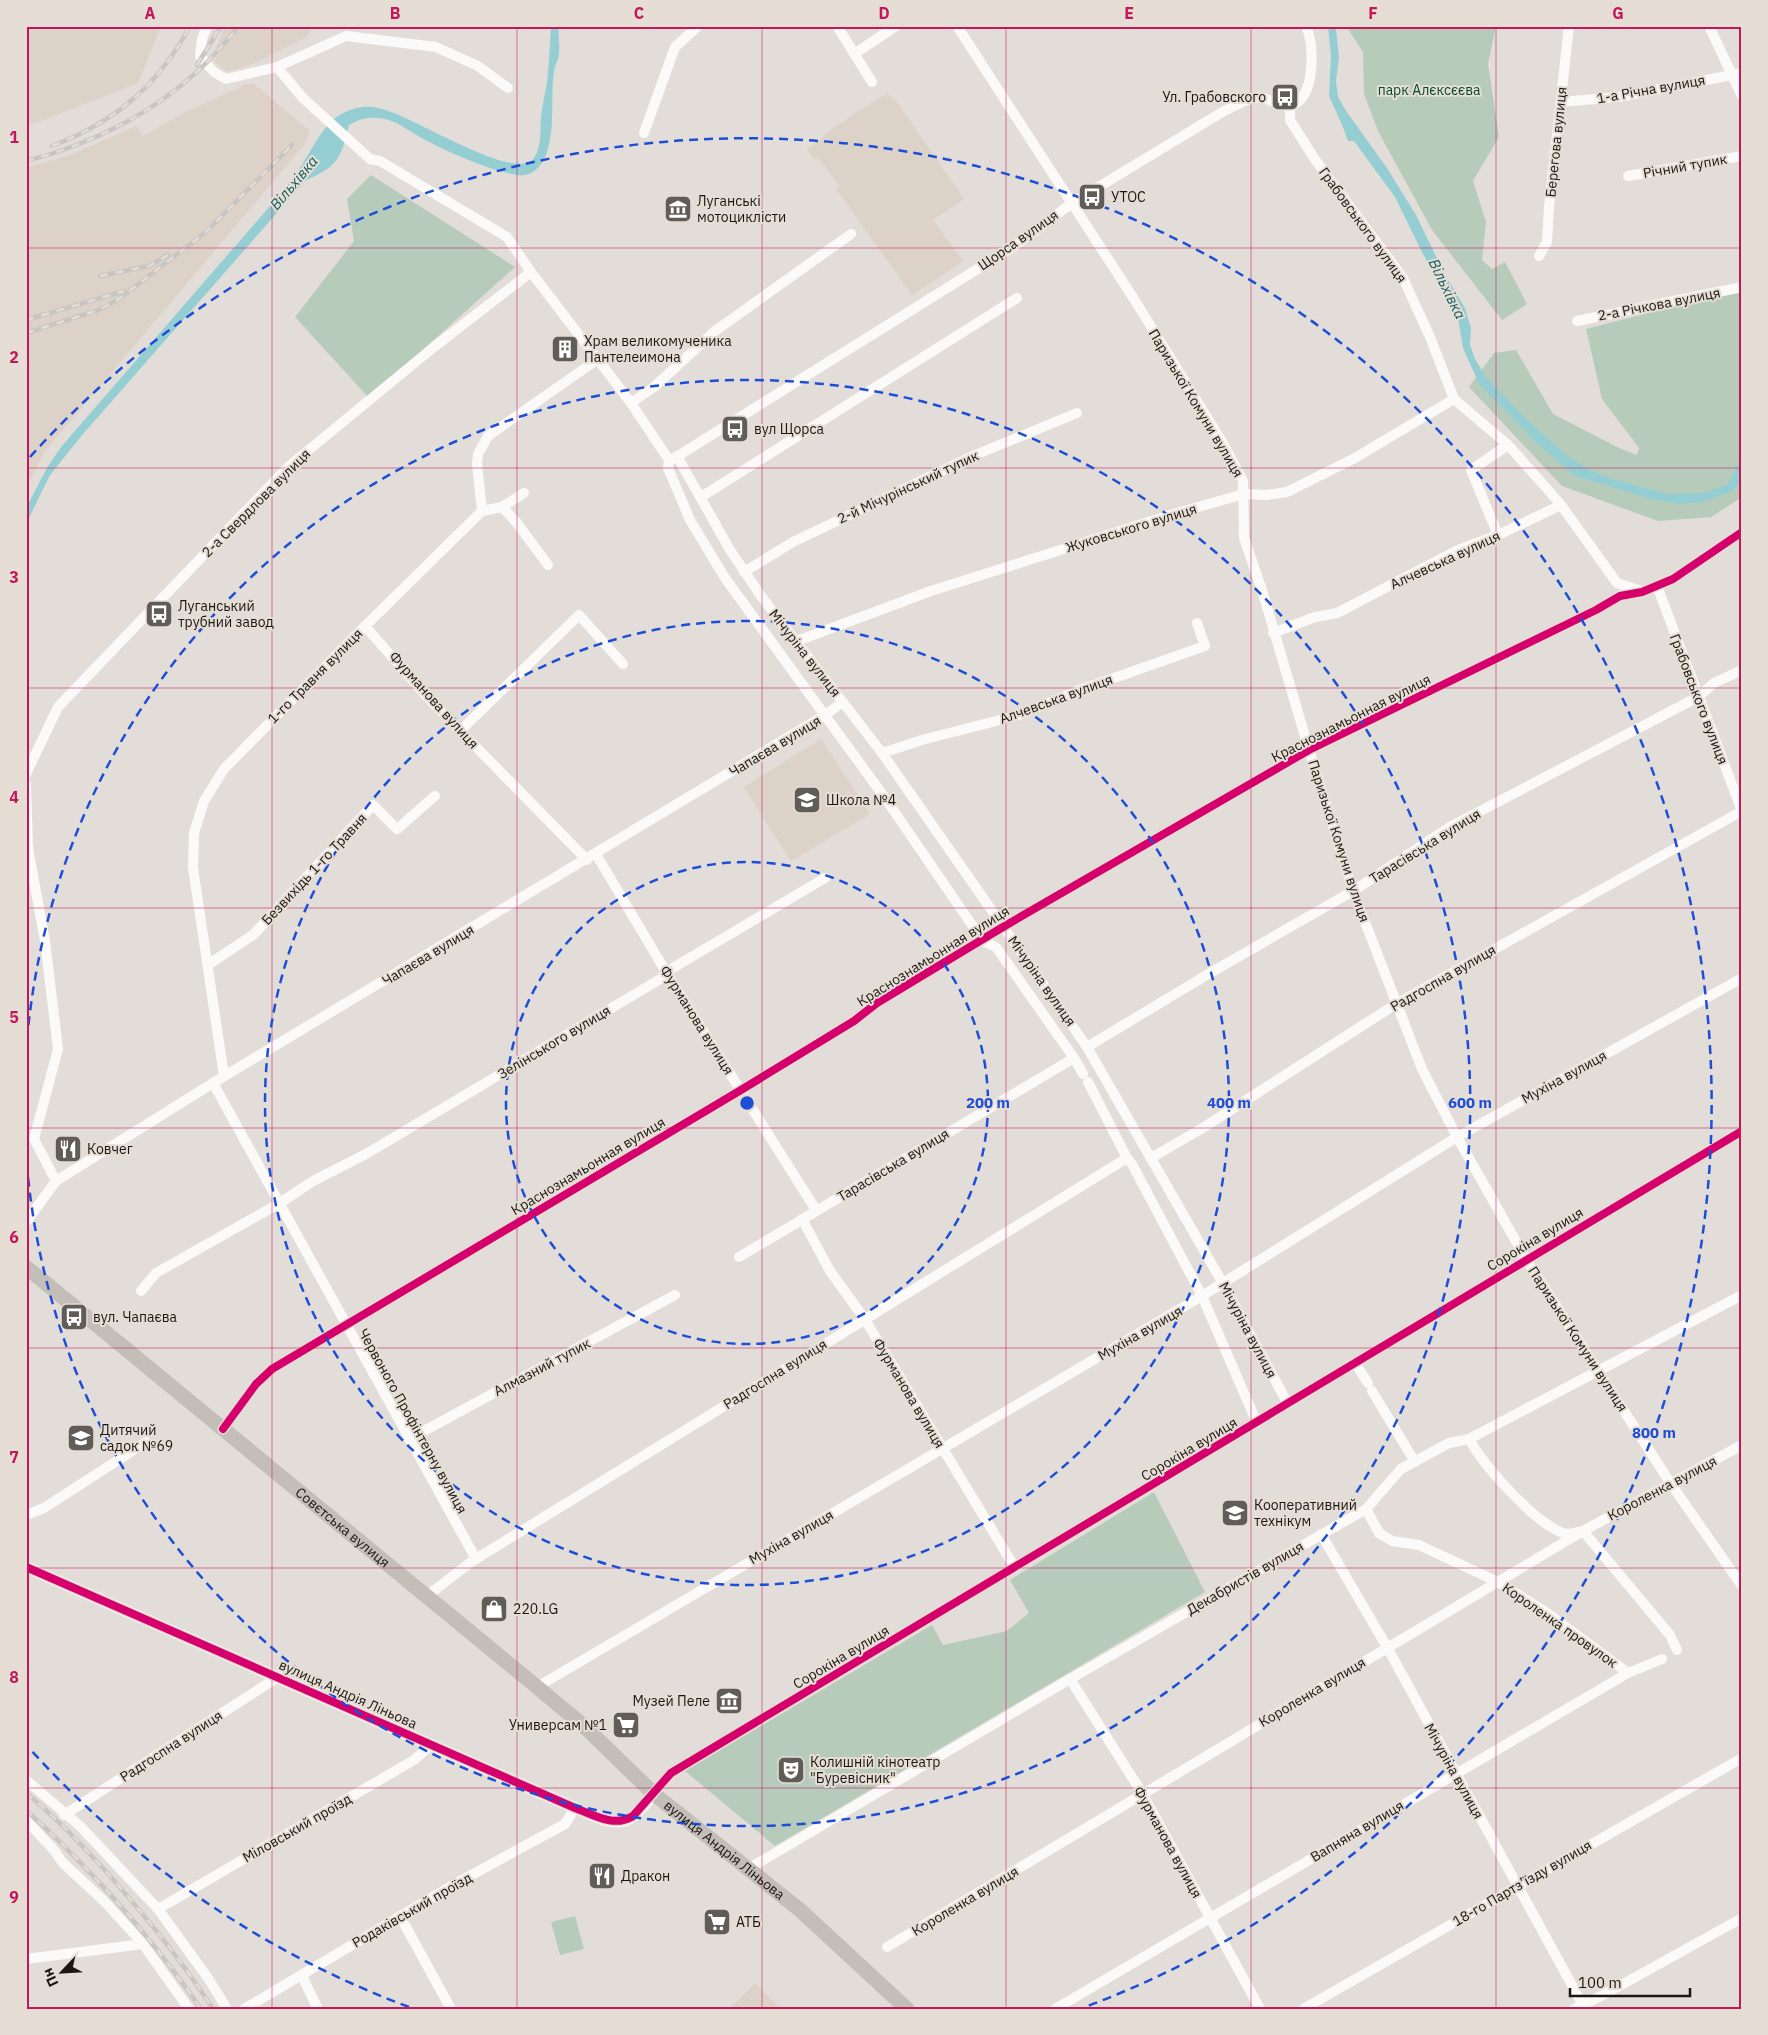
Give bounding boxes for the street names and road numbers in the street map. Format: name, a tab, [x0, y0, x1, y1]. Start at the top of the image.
street label: 1-а Річна вулиця	[1595, 71, 1707, 107]
street label: Берегова вулиця	[1541, 86, 1571, 198]
street label: Річний тупик	[1641, 150, 1729, 182]
street label: Грабовського вулиця	[1315, 164, 1411, 286]
street label: Щорса вулиця	[974, 206, 1062, 274]
street label: 2-а Річкова вулиця	[1596, 283, 1722, 325]
street label: Паризької Комуни вулиця	[1145, 326, 1247, 480]
street label: 2-а Свердлова вулиця	[198, 445, 314, 561]
street label: 2-й Мічурінський тупик	[834, 446, 982, 528]
street label: Жуковського вулиця	[1063, 499, 1199, 557]
street label: Алчевська вулиця	[1387, 527, 1503, 593]
street label: Мічуріна вулиця	[765, 605, 845, 701]
street label: 1-го Травня вулиця	[264, 625, 366, 727]
street label: Грабовського вулиця	[1666, 631, 1732, 767]
street label: Фурманова вулиця	[385, 647, 483, 753]
street label: Алчевська вулиця	[997, 670, 1115, 728]
street label: Краснознамьонная вулиця	[1268, 670, 1434, 766]
street label: Чапаєва вулиця	[726, 711, 824, 781]
street label: Паризької Комуни вулиця	[1304, 758, 1374, 924]
street label: Тарасівська вулиця	[1366, 805, 1484, 887]
street label: Безвихідь 1-го Травня	[257, 809, 371, 929]
street label: Краснознамьонная вулиця	[853, 902, 1013, 1010]
street label: Чапаєва вулиця	[379, 920, 477, 990]
street label: Мічуріна вулиця	[1004, 932, 1080, 1030]
street label: Радгоспна вулиця	[1387, 941, 1499, 1015]
street label: Фурманова вулиця	[656, 962, 738, 1078]
street label: Зелінського вулиця	[494, 1001, 614, 1083]
street label: Мухіна вулиця	[1518, 1046, 1610, 1108]
street label: Краснознамьонная вулиця	[508, 1113, 668, 1219]
street label: Тарасівська вулиця	[834, 1124, 952, 1206]
street label: Сорокіна вулиця	[1484, 1203, 1586, 1275]
street label: Паризької Комуни вулиця	[1524, 1263, 1632, 1415]
street label: Мічуріна вулиця	[1215, 1279, 1281, 1381]
street label: Мухіна вулиця	[1095, 1302, 1185, 1364]
street label: Червоного Профінтерну вулиця	[355, 1325, 471, 1517]
street label: Алмазний тупик	[491, 1334, 594, 1400]
street label: Радгоспна вулиця	[720, 1335, 830, 1413]
street label: Фурманова вулиця	[869, 1335, 949, 1451]
street label: Сорокіна вулиця	[1138, 1413, 1240, 1485]
street label: Короленка вулиця	[1604, 1452, 1720, 1524]
street label: Совєтська вулиця	[292, 1483, 394, 1571]
street label: Мухіна вулиця	[746, 1506, 836, 1568]
street label: Декабристів вулиця	[1183, 1537, 1307, 1619]
street label: Короленка провулок	[1499, 1578, 1621, 1672]
street label: Сорокіна вулиця	[790, 1621, 892, 1693]
street label: Короленка вулиця	[1255, 1653, 1369, 1731]
street label: вулиця Андрія Ліньова	[276, 1655, 420, 1733]
street label: Радгоспна вулиця	[116, 1706, 226, 1786]
street label: Мічуріна вулиця	[1420, 1720, 1488, 1822]
street label: Фурманова вулиця	[1130, 1783, 1206, 1901]
street label: Міловський проїзд	[239, 1789, 355, 1867]
street label: вулиця Андрія Ліньова	[660, 1796, 789, 1904]
street label: Вапняна вулиця	[1307, 1796, 1407, 1866]
street label: 18-го Партз’їзду вулиця	[1449, 1836, 1595, 1930]
street label: Короленка вулиця	[908, 1862, 1022, 1940]
street label: Родаківський проїзд	[349, 1868, 475, 1952]

